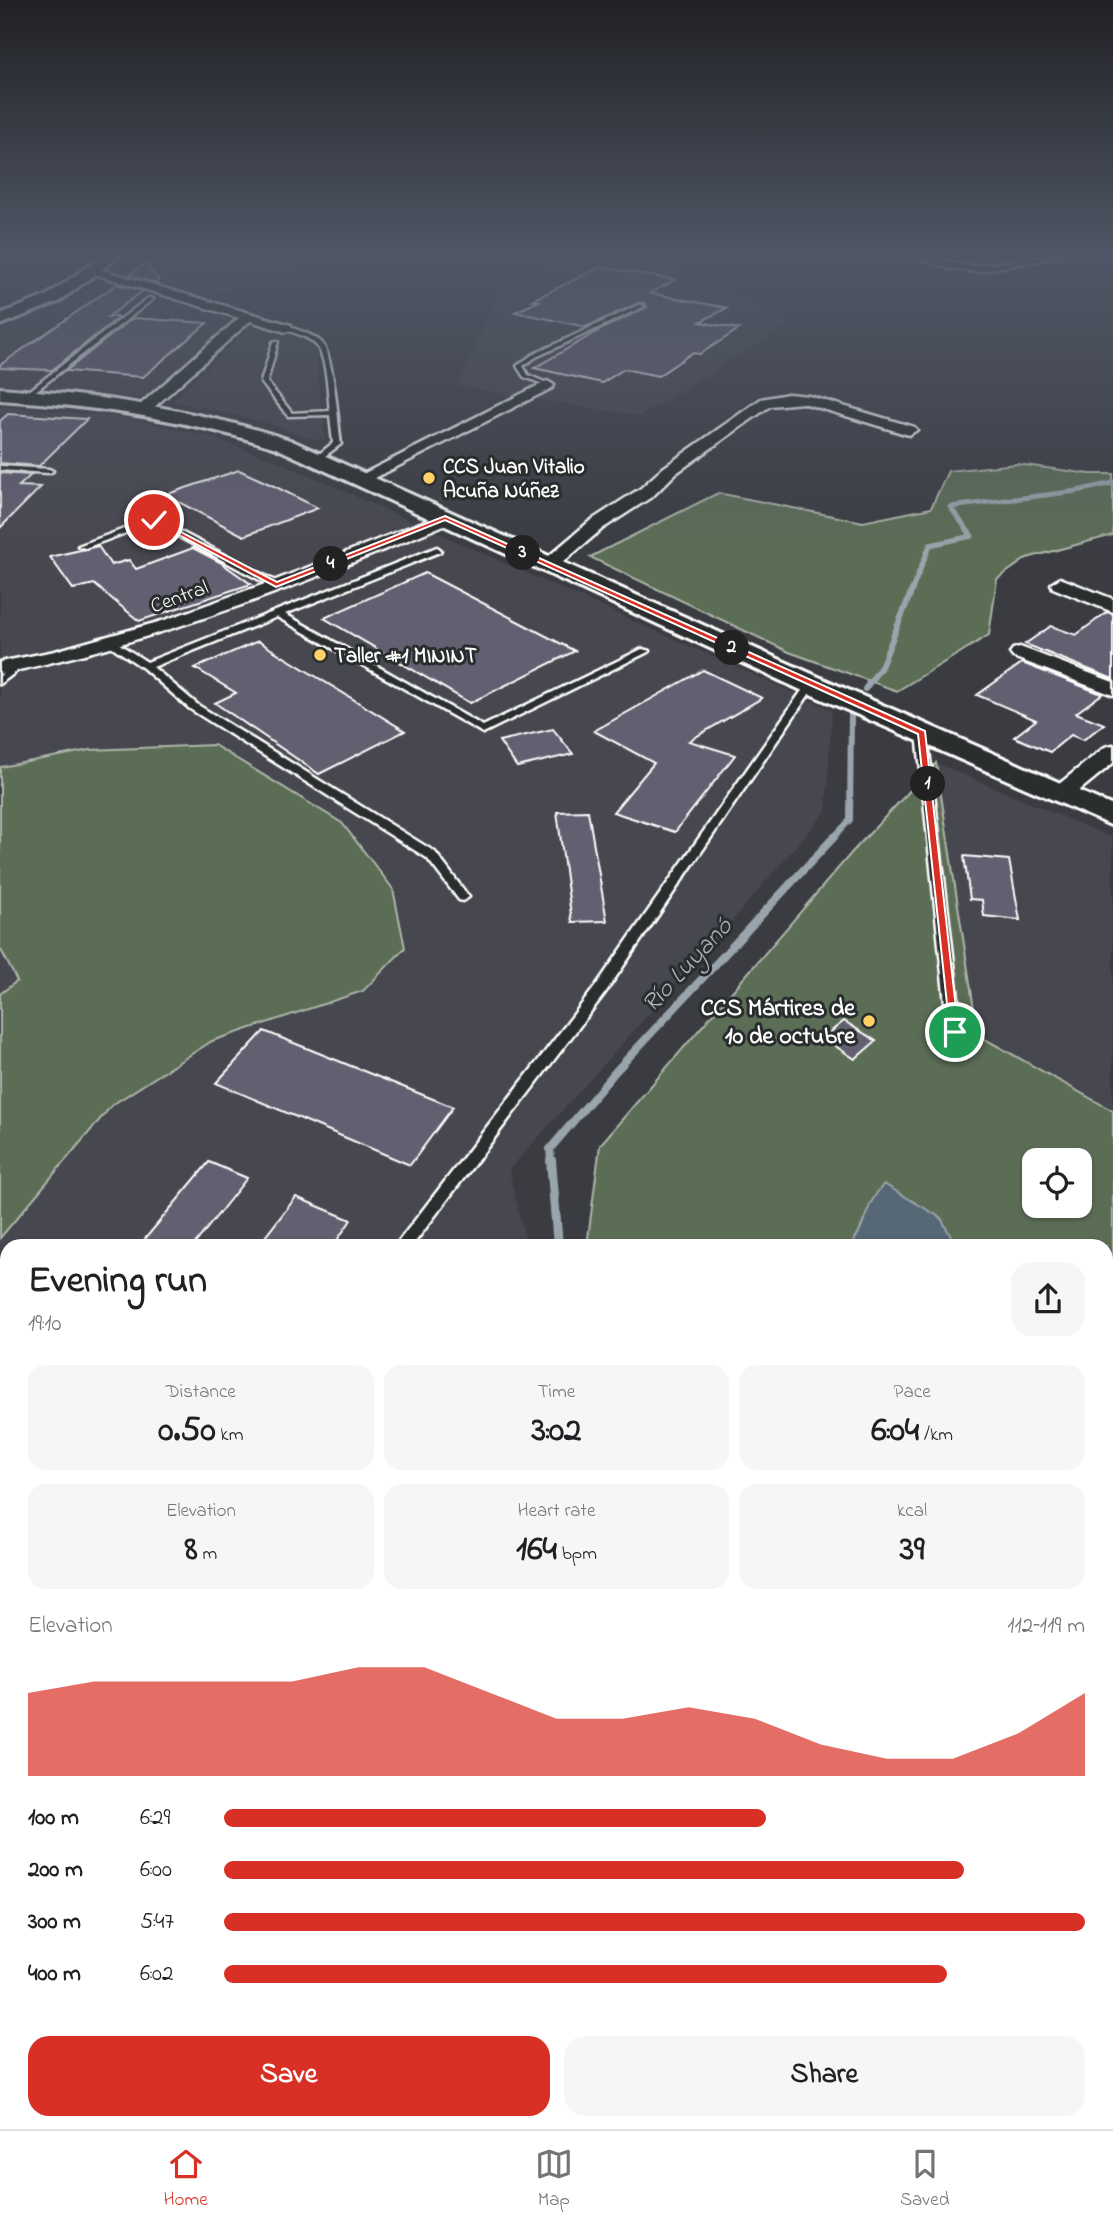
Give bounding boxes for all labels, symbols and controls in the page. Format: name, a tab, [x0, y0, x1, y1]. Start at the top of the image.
place label: CCS Juan Vitalio Acuña Núñez	[443, 453, 585, 507]
marker: CCS Juan Vitalio Acuña Núñez	[421, 470, 437, 486]
pin	[124, 490, 184, 550]
icon: check	[135, 501, 173, 539]
pin: 3	[505, 536, 540, 570]
text: 3	[519, 539, 526, 566]
pin: 4	[314, 546, 348, 582]
text: 4	[327, 550, 334, 577]
street label: Central	[146, 574, 213, 622]
pin: 2	[714, 630, 750, 666]
text: 2	[727, 634, 736, 661]
place label: Taller #1 MININT	[334, 642, 477, 672]
marker: Taller #1 MININT	[312, 647, 328, 663]
pin: 1	[911, 766, 946, 802]
text: 1	[924, 770, 931, 797]
water label: Río Luyanó	[634, 909, 743, 1022]
place label: CCS Mártires de 10 de octubre	[701, 992, 856, 1055]
pin	[925, 1002, 985, 1062]
marker: CCS Mártires de 10 de octubre	[861, 1013, 877, 1029]
icon: arrive	[936, 1013, 974, 1051]
map controls	[1022, 1148, 1092, 1218]
button: locate	[1022, 1148, 1092, 1218]
text: Evening run	[28, 1254, 207, 1310]
button: share	[1011, 1262, 1085, 1336]
text: 19:10	[28, 1308, 61, 1341]
text: Distance	[166, 1379, 236, 1406]
text: Time	[538, 1379, 575, 1406]
text: Pace	[894, 1379, 931, 1406]
text: 0.50	[158, 1406, 216, 1457]
text: 3:02	[532, 1406, 581, 1457]
text: 6:04	[871, 1406, 919, 1457]
text: km	[216, 1422, 243, 1449]
text: /km	[919, 1422, 953, 1449]
text: Elevation	[166, 1498, 236, 1525]
text: Heart rate	[518, 1498, 595, 1525]
text: kcal	[897, 1498, 927, 1525]
text: 8	[185, 1525, 198, 1576]
text: 164	[516, 1525, 557, 1576]
text: 39	[900, 1525, 925, 1576]
text: m	[198, 1541, 217, 1568]
text: bpm	[557, 1541, 597, 1568]
text: Elevation	[28, 1610, 113, 1643]
text: 112–119 m	[1007, 1610, 1085, 1643]
text: 100 m	[28, 1802, 79, 1835]
text: 6:29	[140, 1802, 170, 1835]
text: 200 m	[28, 1854, 83, 1887]
text: 6:00	[140, 1854, 172, 1887]
text: 300 m	[28, 1906, 81, 1939]
text: 5:47	[140, 1906, 174, 1939]
text: 400 m	[28, 1958, 81, 1991]
text: 6:02	[140, 1958, 173, 1991]
button: Save	[28, 2036, 550, 2116]
button: Share	[564, 2036, 1085, 2116]
tab: Home	[164, 2145, 208, 2214]
tab: Map	[535, 2145, 573, 2214]
tab: Saved	[900, 2145, 949, 2214]

